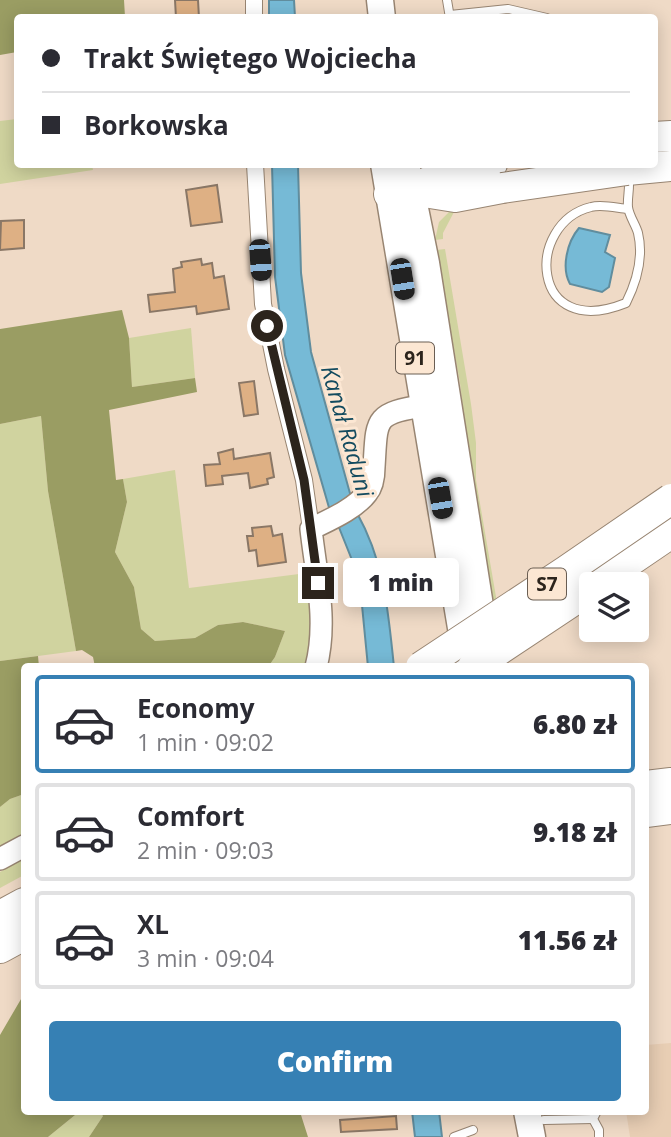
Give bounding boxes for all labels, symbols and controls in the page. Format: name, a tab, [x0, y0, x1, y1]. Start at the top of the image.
text: Trakt Świętego Wojciecha	[84, 40, 417, 76]
text: Borkowska	[84, 107, 229, 143]
car	[249, 238, 272, 282]
car	[389, 257, 416, 301]
route start	[251, 310, 283, 342]
road number: 91	[396, 342, 434, 374]
water label: Kanał Raduni	[314, 361, 382, 502]
car	[427, 475, 454, 521]
callout: 1 min	[342, 558, 458, 608]
text: 1 min	[368, 566, 434, 598]
route end	[302, 567, 334, 599]
road number: S7	[528, 568, 566, 600]
map controls	[579, 572, 649, 642]
button: layers	[579, 572, 649, 642]
text: Economy	[137, 690, 255, 726]
icon: car	[53, 693, 116, 756]
text: 6.80 zł	[533, 706, 617, 742]
text: 1 min · 09:02	[137, 726, 274, 758]
text: Comfort	[137, 798, 244, 834]
icon: car	[53, 801, 116, 864]
text: 9.18 zł	[533, 814, 617, 850]
text: 2 min · 09:03	[137, 834, 274, 866]
text: XL	[137, 906, 169, 942]
icon: car	[53, 909, 116, 972]
text: 11.56 zł	[518, 922, 617, 958]
text: 3 min · 09:04	[137, 942, 274, 974]
button: Confirm	[49, 1021, 621, 1101]

